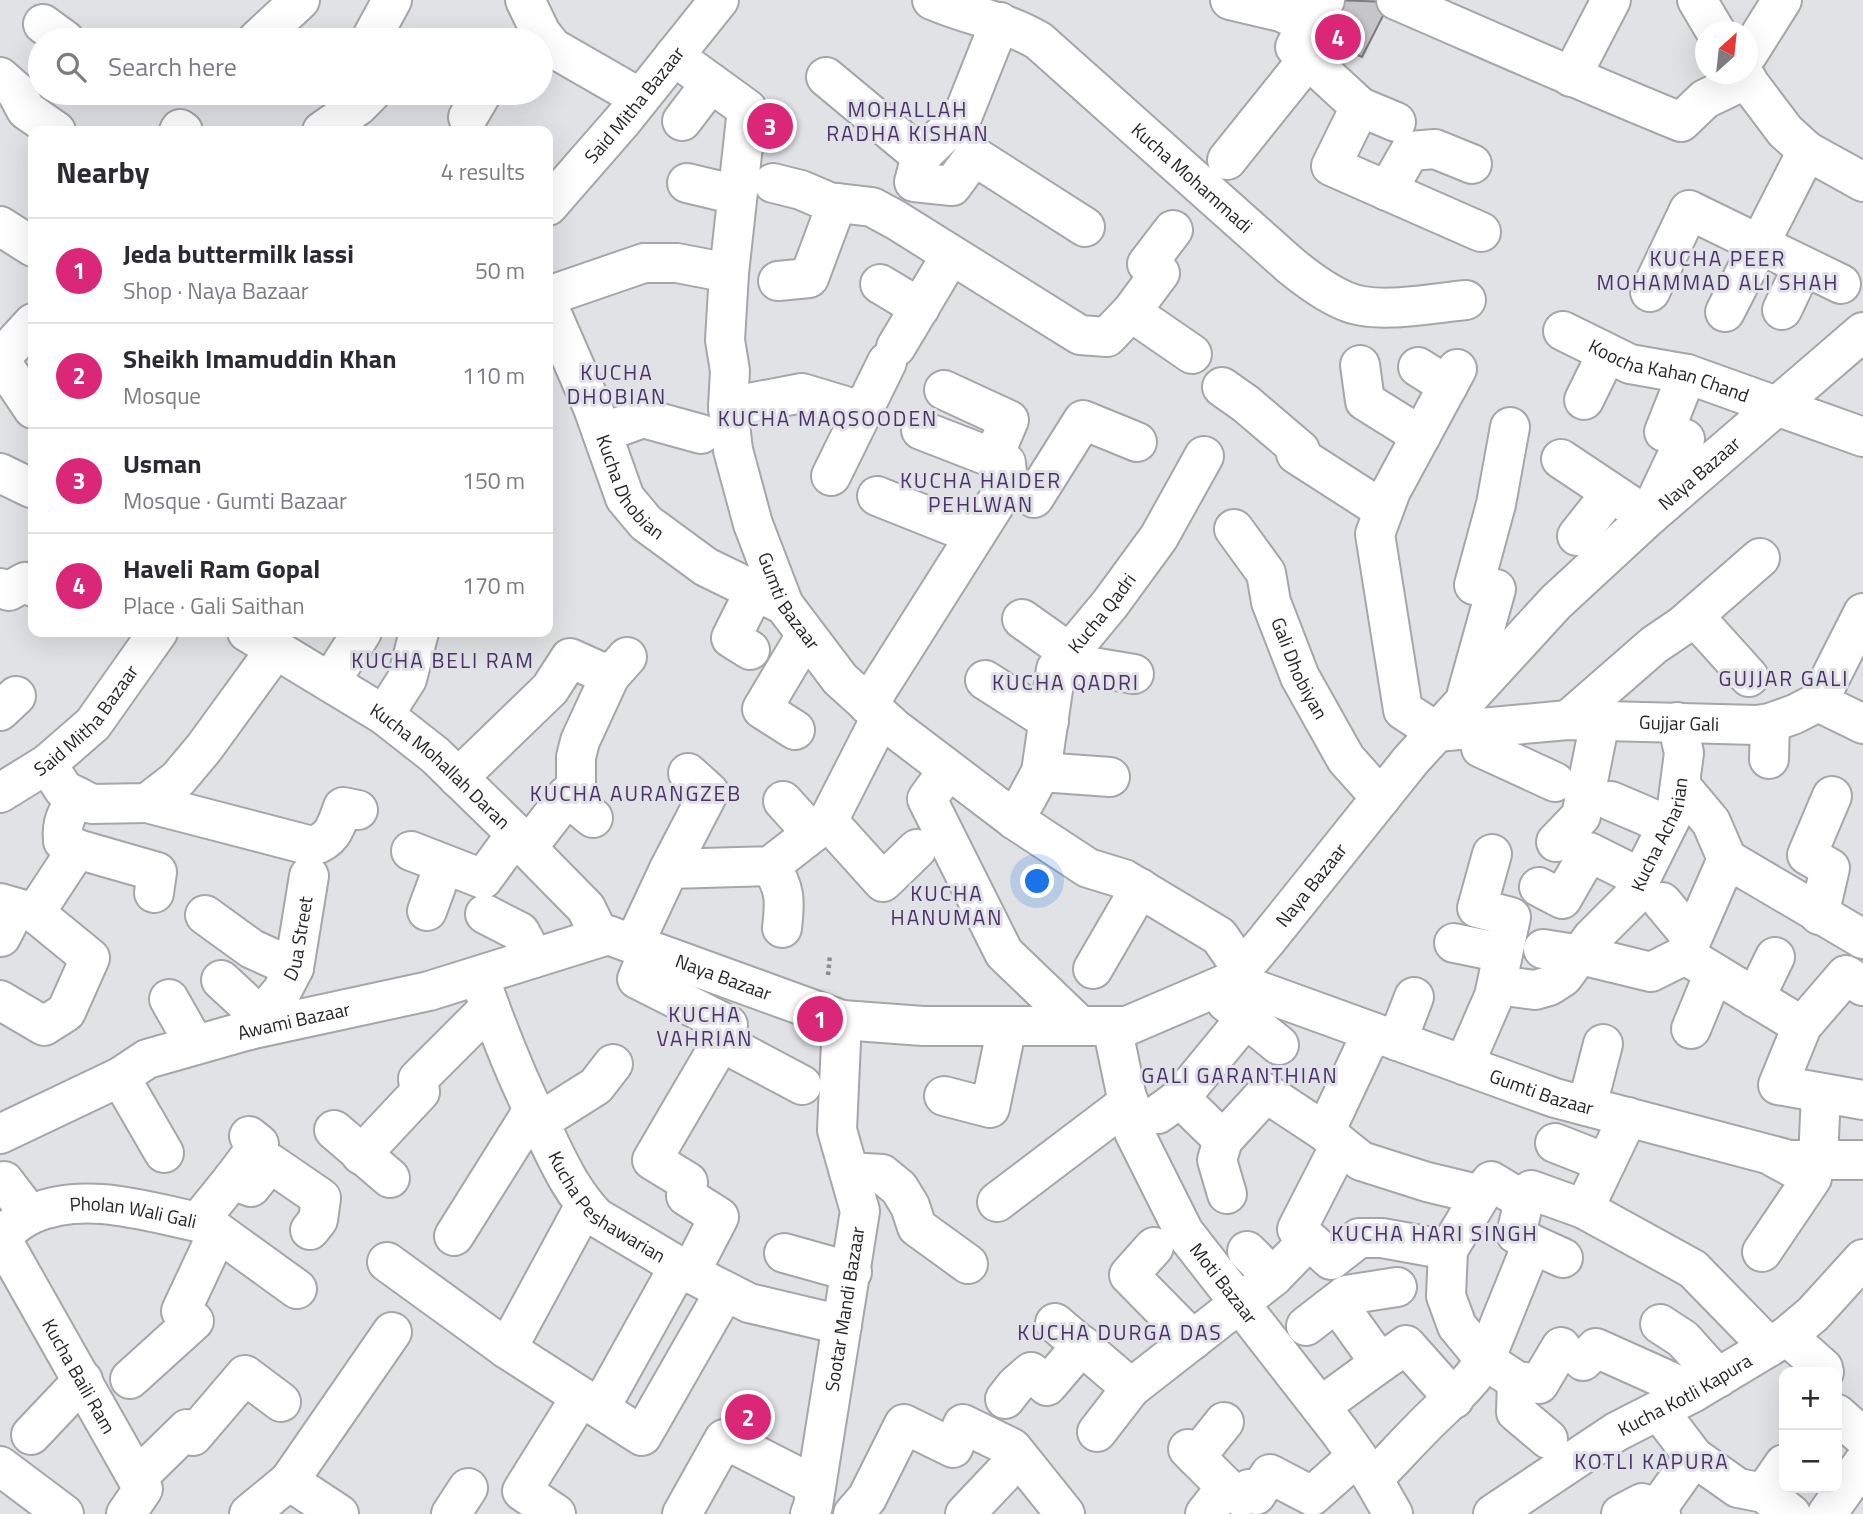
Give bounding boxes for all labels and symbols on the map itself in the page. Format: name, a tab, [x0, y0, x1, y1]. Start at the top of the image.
pin: 4	[1315, 11, 1361, 63]
north arrow	[1695, 21, 1758, 84]
street label: Said Mitha Bazaar	[577, 39, 691, 169]
district label: MOHALLAH RADHA KISHAN	[826, 93, 990, 149]
pin: 3	[747, 100, 793, 152]
street label: Kucha Mohammadi	[1125, 115, 1260, 239]
district label: KUCHA PEER MOHAMMAD ALI SHAH	[1597, 242, 1839, 298]
street label: Koocha Kahan Chand	[1584, 331, 1754, 409]
district label: KUCHA DHOBIAN	[567, 356, 667, 412]
district label: KUCHA MAQSOODEN	[718, 402, 938, 434]
street label: Naya Bazaar	[1651, 429, 1747, 516]
street label: Kucha Dhobian	[590, 430, 671, 546]
district label: KUCHA HAIDER PEHLWAN	[900, 464, 1062, 520]
street label: Gumti Bazaar	[751, 548, 828, 656]
street label: Kucha Qadri	[1060, 566, 1142, 659]
street label: Gali Dhobiyan	[1264, 613, 1336, 724]
district label: KUCHA BELI RAM	[351, 644, 535, 676]
street label: Said Mitha Bazaar	[28, 658, 145, 783]
district label: GUJJAR GALI	[1718, 662, 1850, 694]
district label: KUCHA QADRI	[992, 666, 1140, 698]
street label: Kucha Mohallah Daran	[365, 695, 518, 835]
street label: Gujjar Gali	[1639, 707, 1720, 738]
street label: Kucha Acharian	[1622, 775, 1695, 895]
district label: KUCHA AURANGZEB	[530, 777, 742, 809]
street label: Naya Bazaar	[1268, 836, 1354, 933]
your location	[1020, 864, 1054, 898]
district label: KUCHA HANUMAN	[891, 877, 1003, 933]
street label: Dua Street	[275, 894, 320, 986]
street label: Naya Bazaar	[671, 946, 776, 1007]
street label: Awami Bazaar	[234, 993, 353, 1047]
pin: 1	[797, 993, 843, 1045]
district label: KUCHA VAHRIAN	[656, 998, 754, 1054]
district label: GALI GARANTHIAN	[1141, 1059, 1339, 1091]
street label: Gumti Bazaar	[1486, 1061, 1597, 1122]
street label: Kucha Peshawarian	[541, 1146, 672, 1270]
street label: Pholan Wali Gali	[68, 1188, 199, 1235]
district label: KUCHA HARI SINGH	[1331, 1217, 1539, 1249]
street label: Sootar Mandi Bazaar	[816, 1224, 871, 1394]
street label: Moti Bazaar	[1183, 1236, 1266, 1330]
street label: Kucha Baili Ram	[35, 1313, 124, 1439]
district label: KUCHA DURGA DAS	[1017, 1316, 1223, 1348]
street label: Kucha Kotli Kapura	[1612, 1345, 1757, 1443]
pin: 2	[725, 1391, 771, 1443]
district label: KOTLI KAPURA	[1574, 1445, 1730, 1477]

